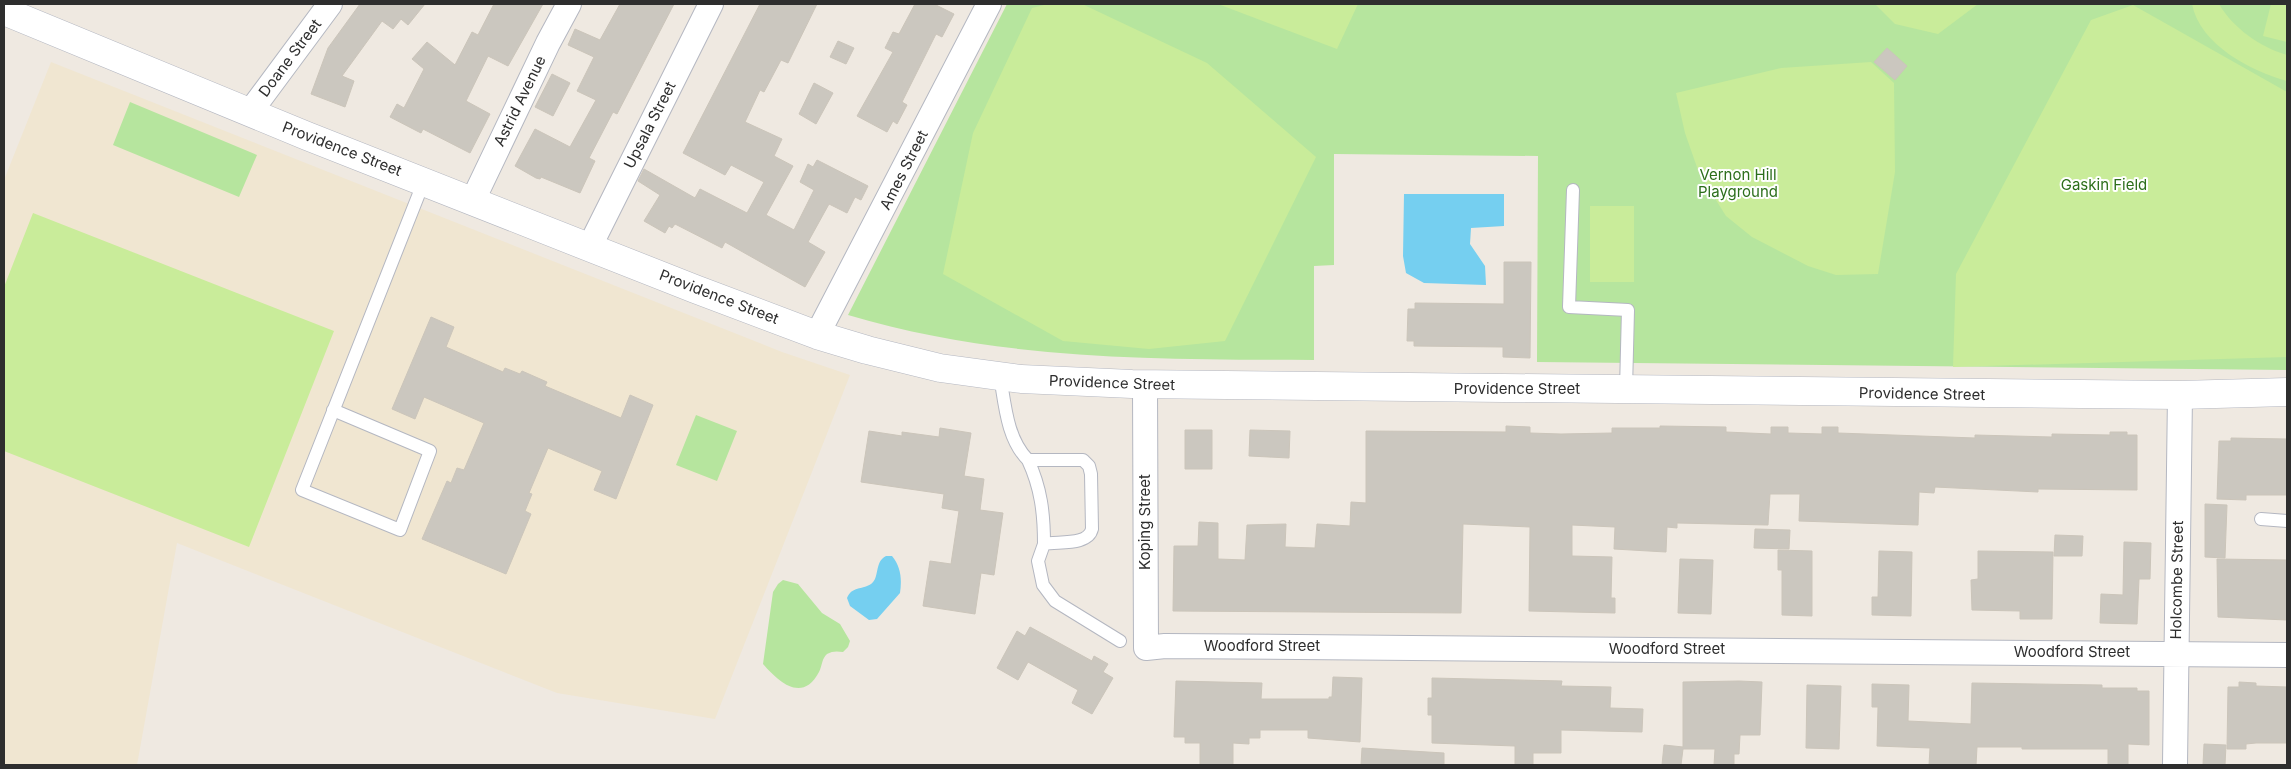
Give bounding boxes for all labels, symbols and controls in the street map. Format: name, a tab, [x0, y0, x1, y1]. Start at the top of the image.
street label: Doane Street	[254, 15, 325, 100]
street label: Astrid Avenue	[489, 52, 550, 149]
street label: Upsala Street	[619, 78, 680, 172]
street label: Providence Street	[280, 117, 405, 180]
street label: Ames Street	[875, 127, 932, 213]
park label: Vernon Hill Playground	[1698, 165, 1778, 201]
park label: Gaskin Field	[2061, 175, 2147, 194]
street label: Providence Street	[657, 265, 782, 328]
street label: Providence Street	[1049, 371, 1176, 394]
street label: Providence Street	[1454, 379, 1580, 398]
street label: Providence Street	[1859, 383, 1985, 404]
street label: Koping Street	[1135, 474, 1154, 570]
street label: Holcombe Street	[2166, 520, 2187, 640]
street label: Woodford Street	[1204, 636, 1320, 655]
street label: Woodford Street	[1609, 639, 1725, 658]
street label: Woodford Street	[2014, 642, 2130, 661]

